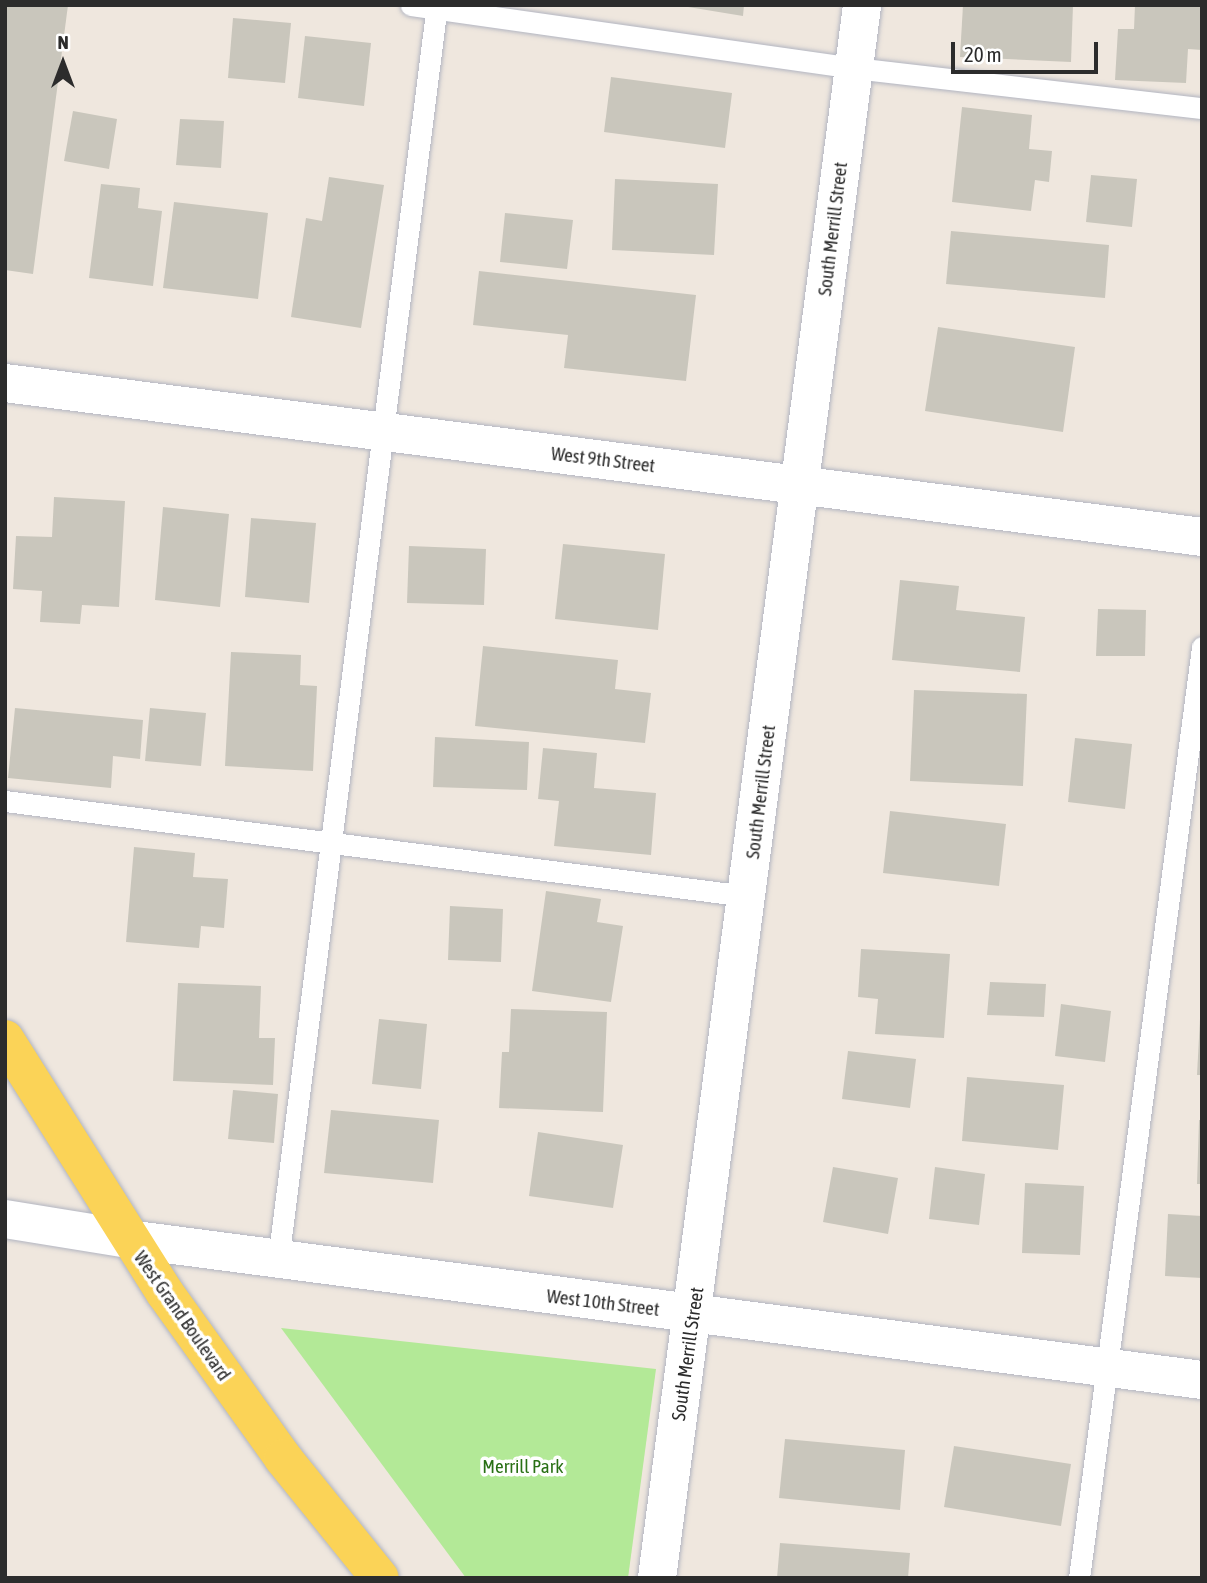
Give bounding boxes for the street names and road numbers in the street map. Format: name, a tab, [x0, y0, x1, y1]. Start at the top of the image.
street label: South Merrill Street	[813, 161, 853, 297]
street label: West 9th Street	[550, 442, 656, 478]
street label: South Merrill Street	[741, 724, 781, 860]
street label: West Grand Boulevard	[129, 1247, 235, 1385]
street label: West 10th Street	[545, 1285, 661, 1321]
street label: South Merrill Street	[667, 1286, 709, 1422]

